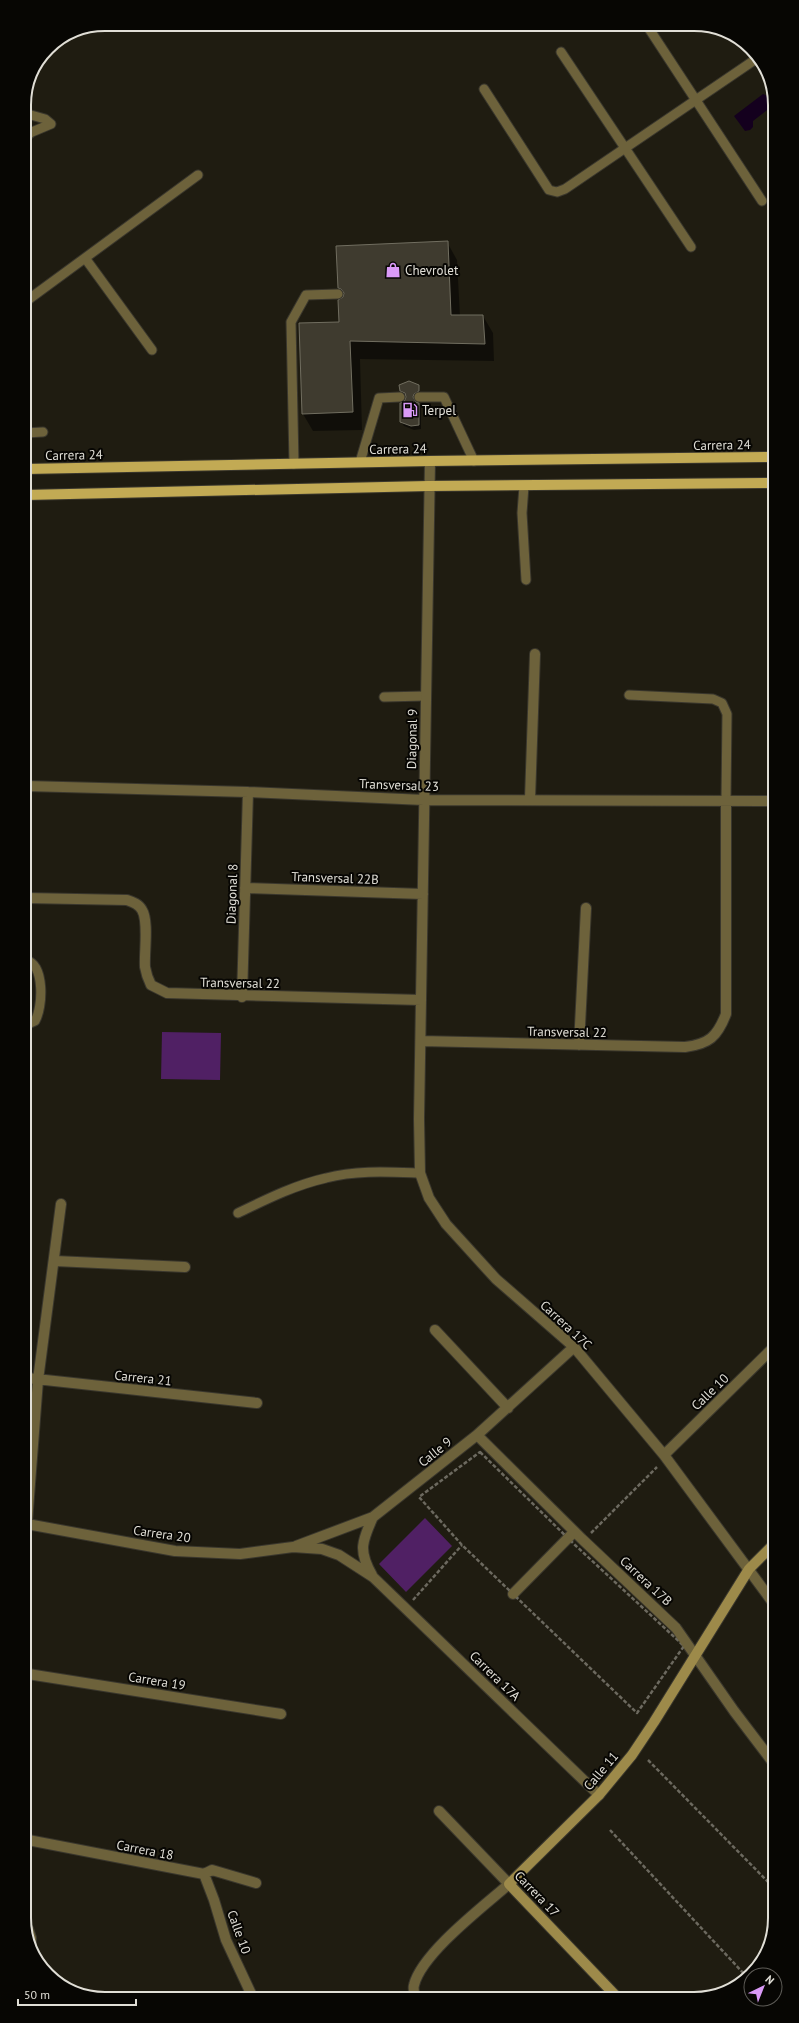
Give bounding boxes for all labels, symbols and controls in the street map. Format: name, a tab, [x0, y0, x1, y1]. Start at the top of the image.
shop icon: Chevrolet	[384, 261, 402, 279]
place label: Chevrolet	[405, 262, 459, 279]
fuel station icon: Terpel	[401, 401, 419, 419]
place label: Terpel	[422, 402, 456, 419]
street label: Carrera 24	[693, 436, 751, 454]
street label: Carrera 24	[369, 440, 427, 458]
street label: Carrera 24	[45, 446, 103, 464]
street label: Diagonal 9	[403, 709, 421, 769]
street label: Transversal 23	[359, 775, 439, 795]
street label: Diagonal 8	[222, 864, 242, 924]
street label: Transversal 22B	[291, 868, 379, 888]
street label: Transversal 22	[200, 974, 280, 992]
street label: Transversal 22	[527, 1023, 607, 1041]
street label: Carrera 17C	[536, 1297, 596, 1353]
street label: Carrera 21	[113, 1367, 173, 1389]
street label: Calle 10	[688, 1370, 732, 1414]
street label: Calle 9	[415, 1433, 455, 1471]
street label: Carrera 20	[132, 1522, 192, 1546]
street label: Carrera 17B	[616, 1553, 676, 1609]
street label: Carrera 17A	[466, 1647, 524, 1705]
street label: Carrera 19	[127, 1668, 187, 1694]
street label: Calle 11	[580, 1748, 622, 1794]
street label: Carrera 18	[115, 1836, 175, 1864]
street label: Carrera 17	[511, 1867, 563, 1921]
street label: Calle 10	[223, 1908, 255, 1956]
north arrow	[743, 1967, 783, 2007]
text: N	[762, 1972, 777, 1987]
scale bar	[18, 1981, 136, 2007]
text: 50 m	[24, 1987, 50, 2002]

